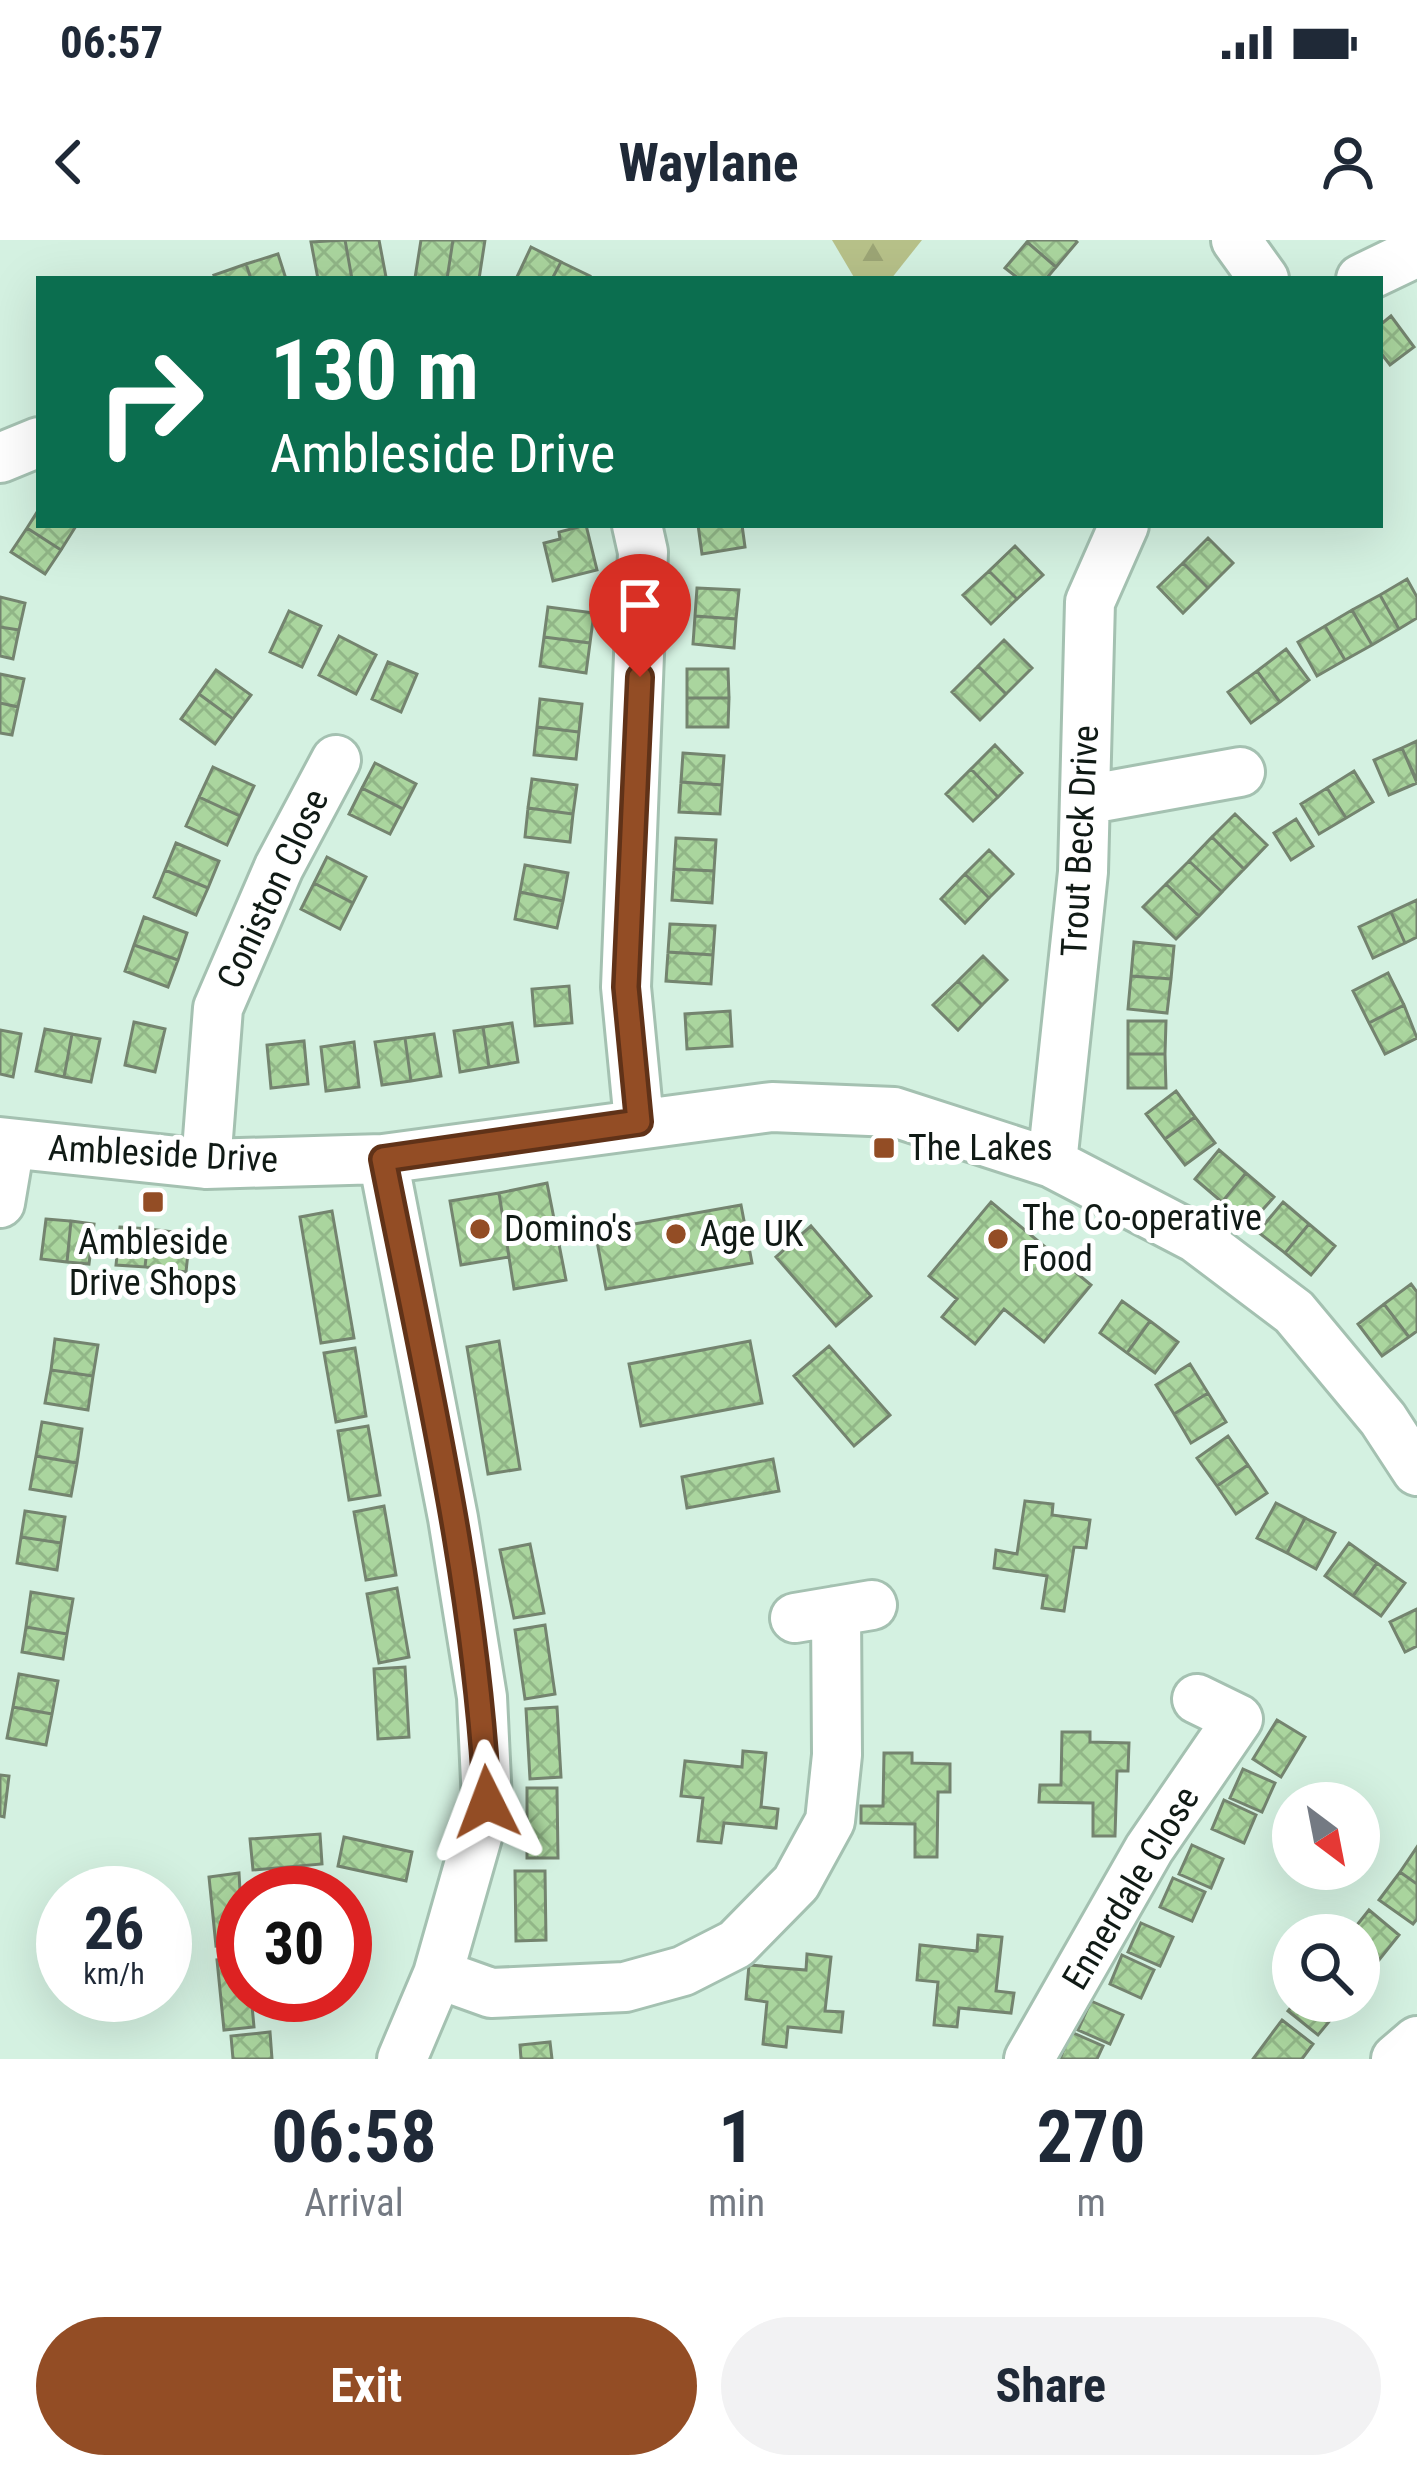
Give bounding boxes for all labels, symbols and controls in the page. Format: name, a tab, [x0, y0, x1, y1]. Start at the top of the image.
text: 06:57	[60, 16, 163, 69]
icon: back	[36, 129, 102, 195]
icon: person	[1315, 129, 1381, 195]
text: Waylane	[618, 131, 799, 194]
text: 130 m	[270, 321, 479, 420]
icon: right	[72, 324, 228, 480]
text: Ambleside Drive	[270, 422, 615, 485]
pin	[589, 554, 691, 677]
icon: arrive	[607, 572, 673, 638]
street label: Trout Beck Drive	[1053, 724, 1107, 958]
street label: Coniston Close	[209, 783, 337, 995]
street label: Ambleside Drive	[47, 1127, 279, 1181]
place label: The Lakes	[908, 1127, 1053, 1169]
marker: The Lakes	[871, 1135, 897, 1161]
marker: Ambleside Drive Shops	[140, 1189, 166, 1215]
place label: The Co-operative Food	[1022, 1197, 1262, 1280]
place label: Domino's	[504, 1208, 632, 1250]
place label: Age UK	[700, 1213, 804, 1255]
marker: Domino's	[467, 1216, 493, 1242]
place label: Ambleside Drive Shops	[69, 1221, 237, 1304]
marker: Age UK	[663, 1221, 689, 1247]
marker: The Co-operative Food	[985, 1226, 1011, 1252]
position arrow	[424, 1739, 550, 1865]
street label: Ennerdale Close	[1054, 1779, 1208, 1997]
north arrow	[1272, 1782, 1380, 1890]
map controls	[1272, 1782, 1380, 2022]
speed limit sign: 30	[216, 1866, 372, 2022]
text: 26	[84, 1893, 144, 1964]
button: search	[1272, 1914, 1380, 2022]
text: km/h	[83, 1956, 145, 1991]
text: 06:58	[271, 2095, 437, 2180]
text: 1	[718, 2095, 755, 2180]
text: 270	[1036, 2095, 1146, 2180]
text: Arrival	[304, 2180, 404, 2226]
text: min	[708, 2180, 765, 2226]
text: m	[1076, 2180, 1106, 2226]
button: Exit	[36, 2317, 697, 2455]
button: Share	[721, 2317, 1381, 2455]

